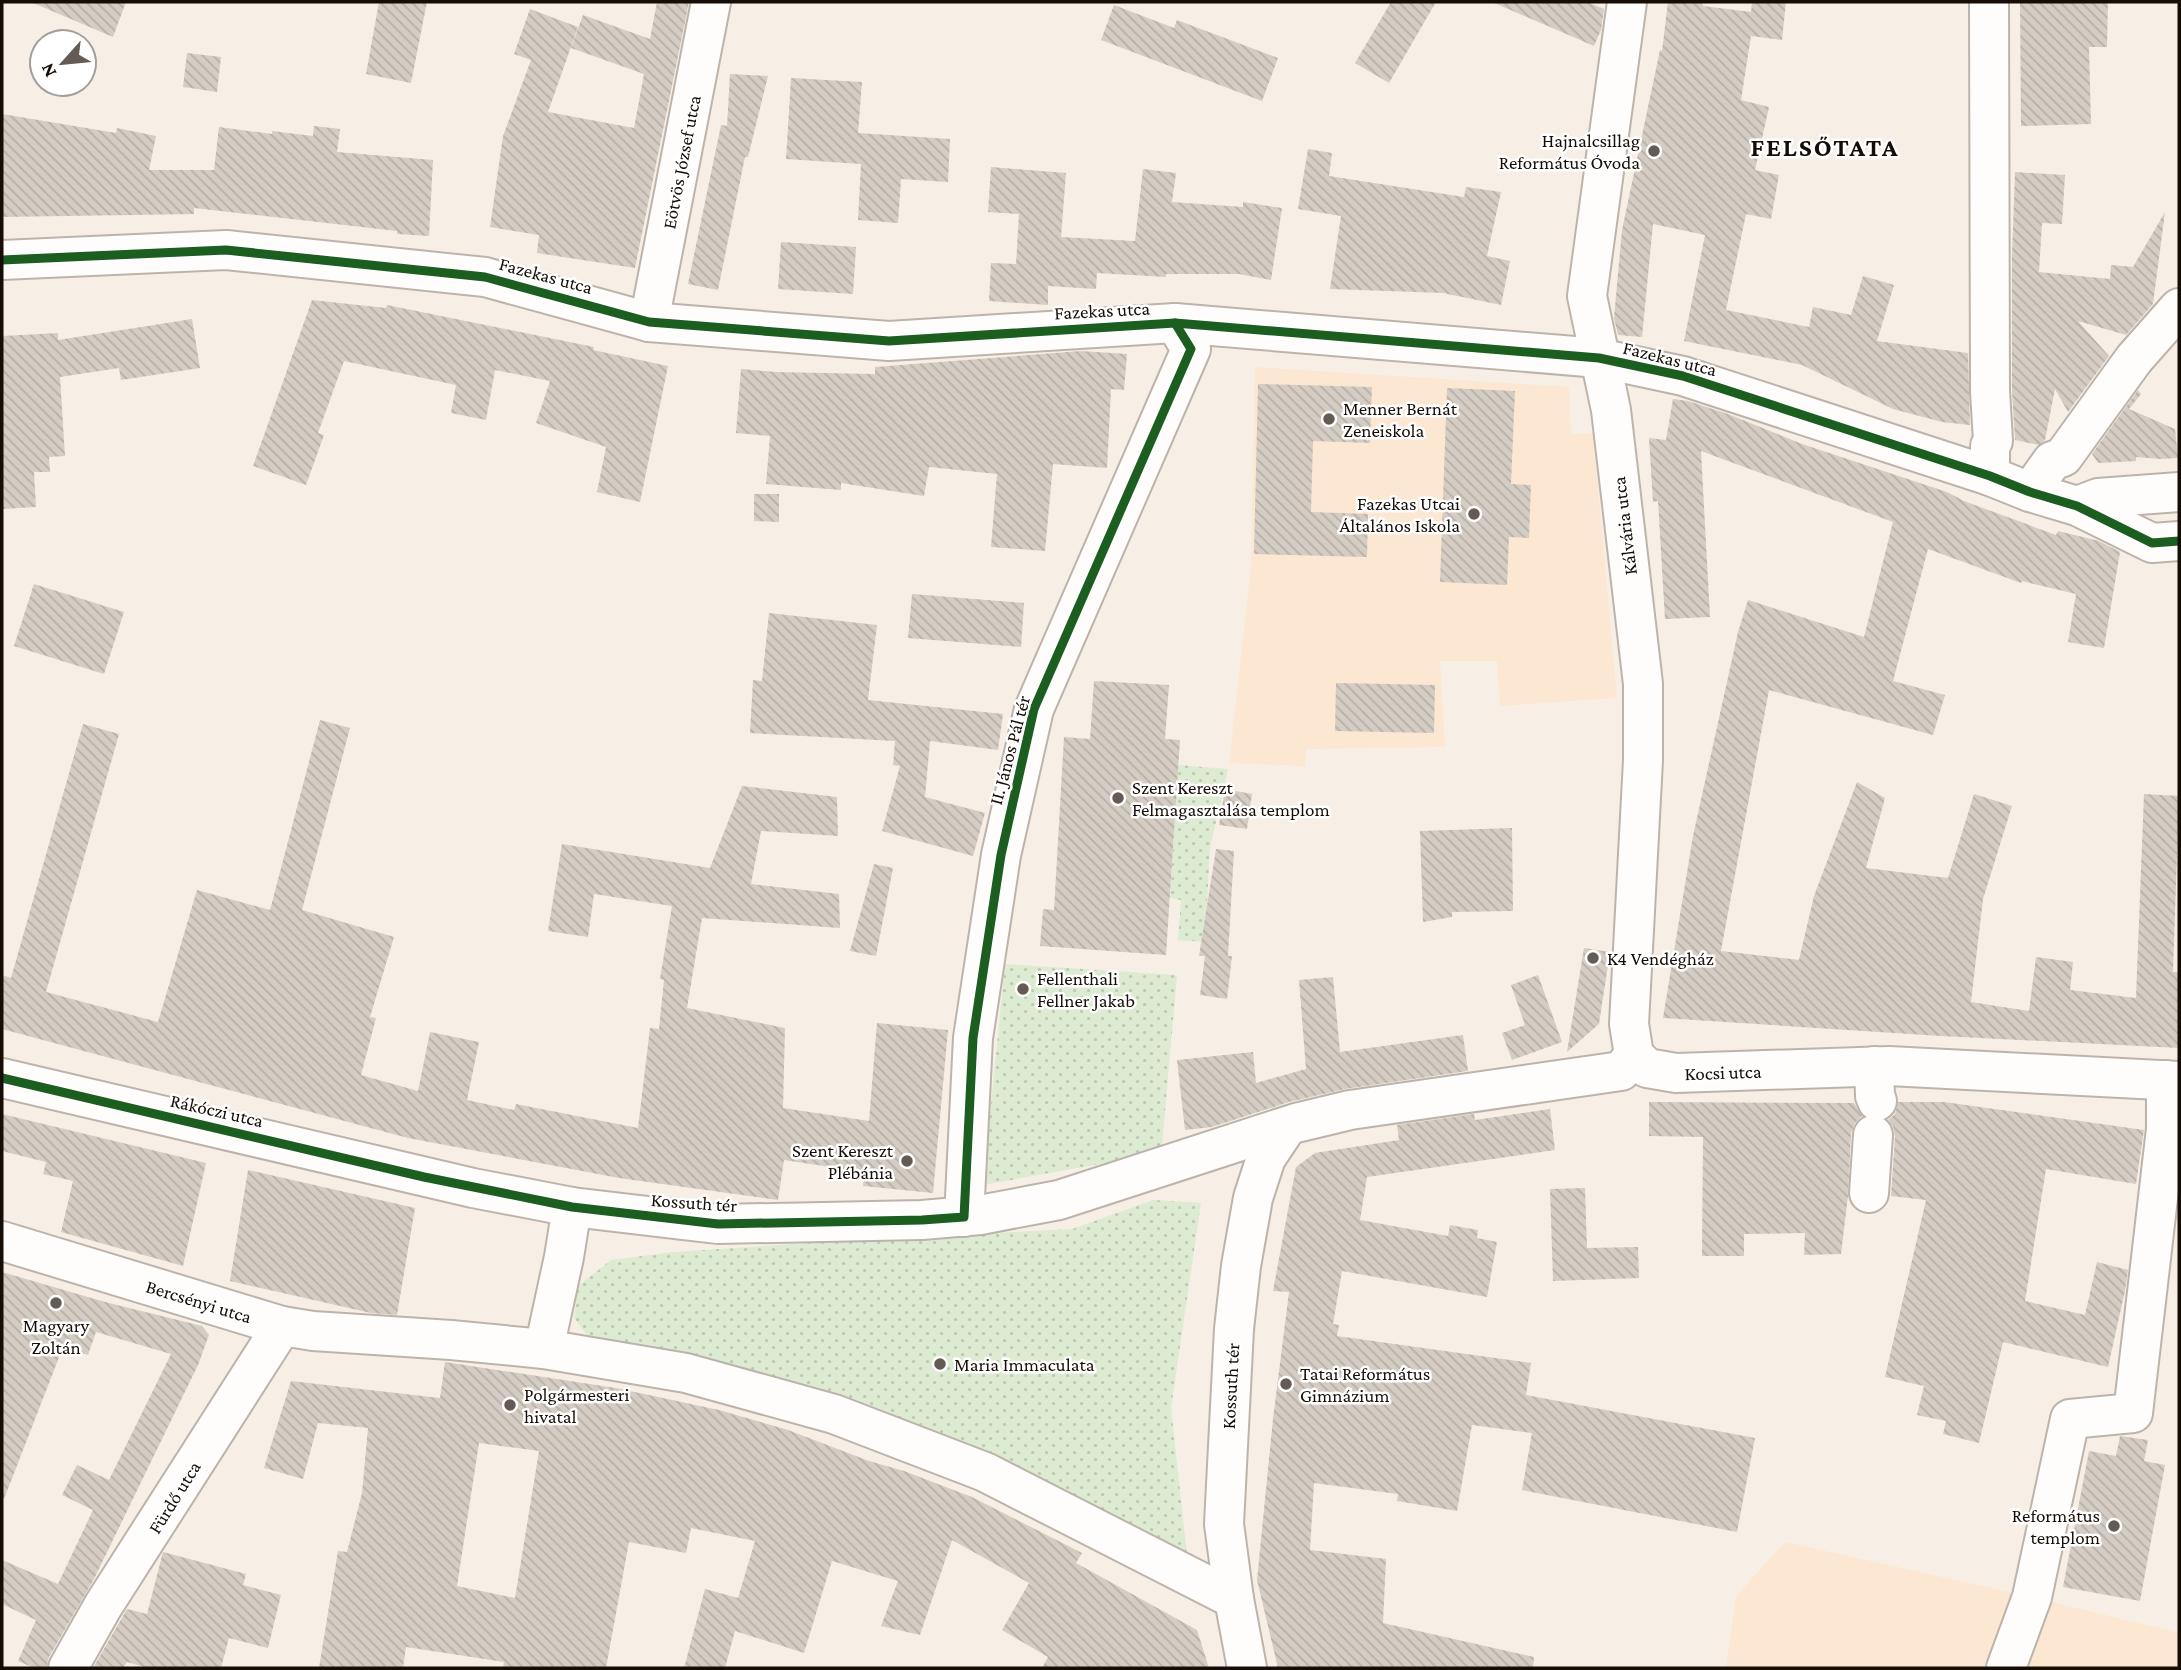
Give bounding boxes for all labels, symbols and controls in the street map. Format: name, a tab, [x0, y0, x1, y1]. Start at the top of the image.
north arrow	[28, 28, 98, 98]
text: N	[36, 60, 61, 81]
street label: Eötvös József utca	[658, 93, 705, 231]
place label: Hajnalcsillag Református Óvoda	[1499, 130, 1640, 173]
district label: FELSŐTATA	[1750, 133, 1900, 162]
marker: Hajnalcsillag Református Óvoda	[1646, 143, 1662, 159]
street label: Fazekas utca	[497, 253, 595, 298]
street label: Fazekas utca	[1054, 297, 1151, 323]
street label: Fazekas utca	[1621, 337, 1719, 380]
place label: Menner Bernát Zeneiskola	[1343, 398, 1458, 441]
marker: Menner Bernát Zeneiskola	[1321, 411, 1337, 427]
street label: Kálvária utca	[1608, 475, 1641, 576]
place label: Fazekas Utcai Általános Iskola	[1339, 493, 1460, 536]
marker: Fazekas Utcai Általános Iskola	[1466, 506, 1482, 522]
street label: II. János Pál tér	[985, 693, 1034, 807]
place label: Szent Kereszt Felmagasztalása templom	[1132, 777, 1330, 820]
marker: Szent Kereszt Felmagasztalása templom	[1110, 790, 1126, 806]
place label: K4 Vendégház	[1607, 948, 1714, 969]
marker: K4 Vendégház	[1585, 950, 1601, 966]
place label: Fellenthali Fellner Jakab	[1037, 968, 1135, 1011]
marker: Fellenthali Fellner Jakab	[1015, 981, 1031, 997]
street label: Kocsi utca	[1684, 1061, 1762, 1084]
street label: Rákóczi utca	[168, 1090, 266, 1131]
place label: Szent Kereszt Plébánia	[792, 1140, 894, 1183]
marker: Szent Kereszt Plébánia	[899, 1153, 915, 1169]
street label: Kossuth tér	[650, 1189, 738, 1216]
street label: Bercsényi utca	[144, 1275, 254, 1328]
marker: Magyary Zoltán	[48, 1295, 64, 1311]
place label: Magyary Zoltán	[23, 1315, 90, 1358]
street label: Kossuth tér	[1218, 1342, 1243, 1430]
place label: Maria Immaculata	[954, 1354, 1095, 1375]
marker: Maria Immaculata	[932, 1356, 948, 1372]
place label: Tatai Református Gimnázium	[1300, 1363, 1430, 1406]
marker: Tatai Református Gimnázium	[1278, 1376, 1294, 1392]
place label: Polgármesteri hivatal	[524, 1384, 630, 1427]
marker: Polgármesteri hivatal	[502, 1397, 518, 1413]
street label: Fürdő utca	[144, 1457, 205, 1537]
place label: Református templom	[2012, 1505, 2100, 1548]
marker: Református templom	[2106, 1518, 2122, 1534]

